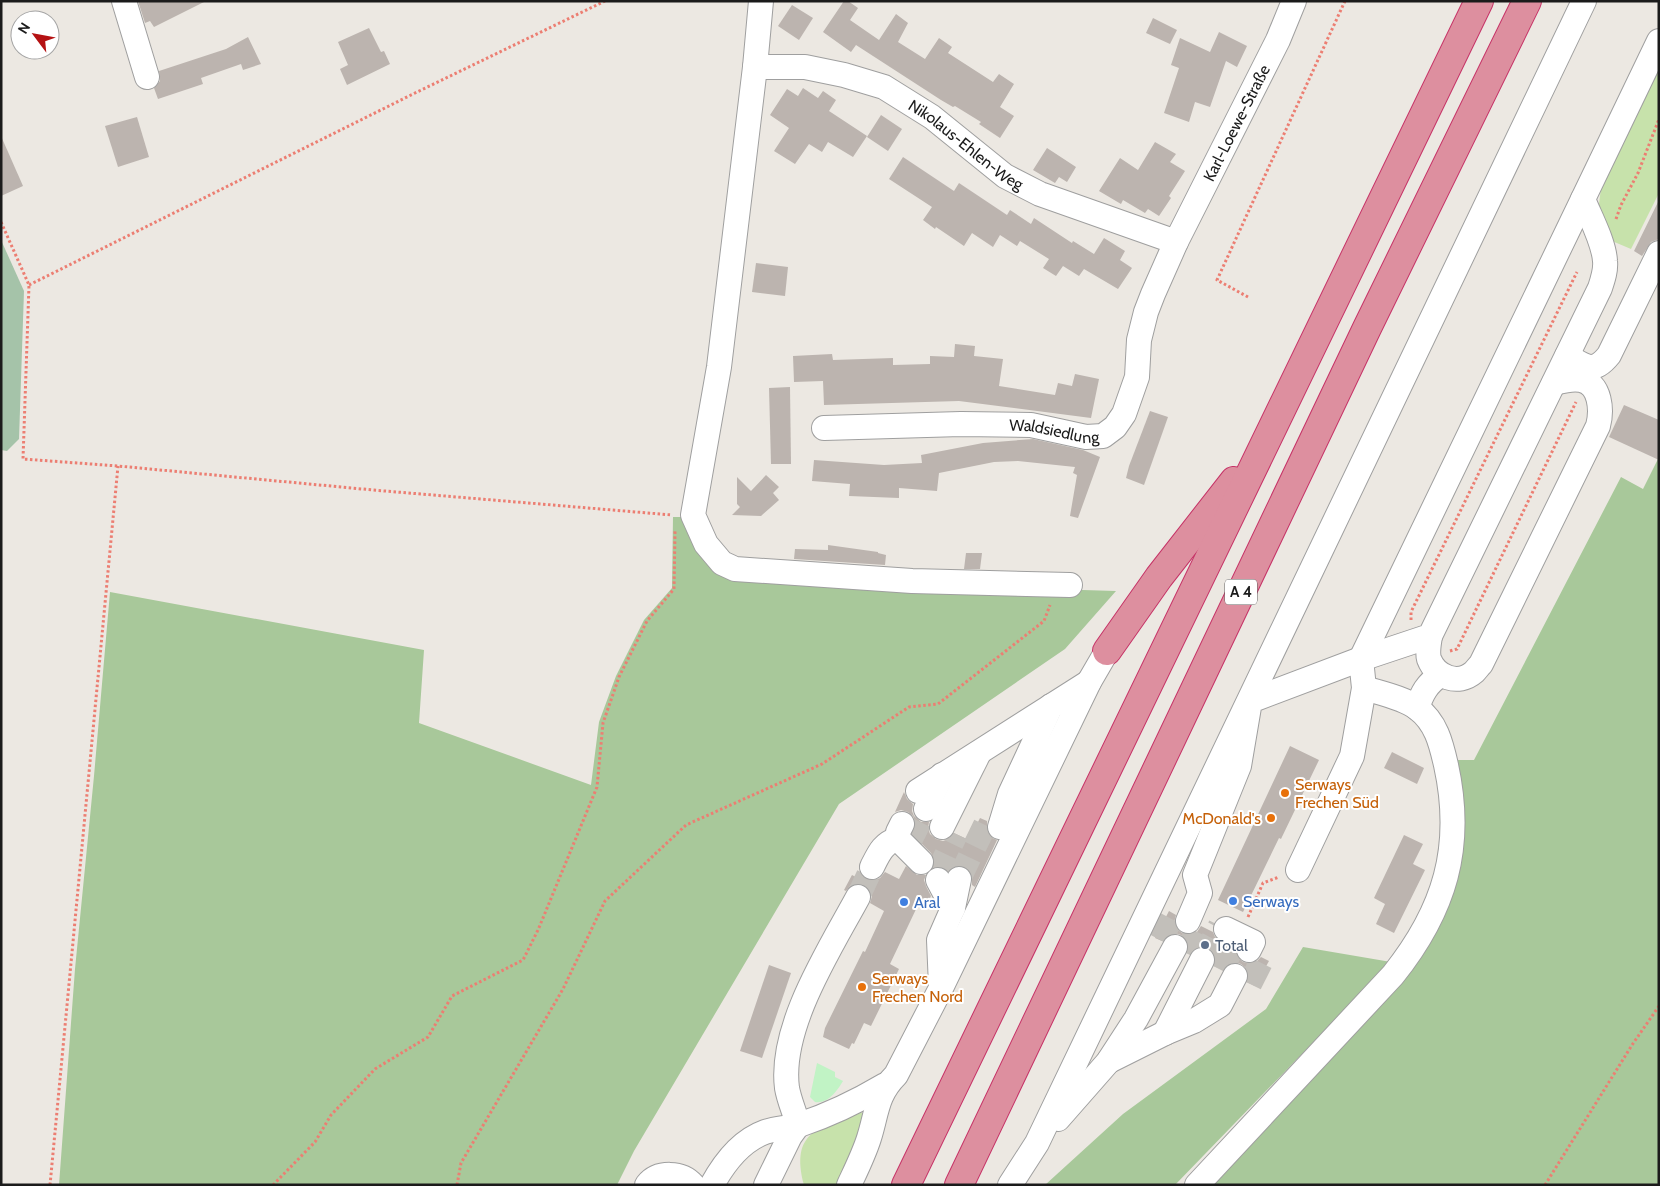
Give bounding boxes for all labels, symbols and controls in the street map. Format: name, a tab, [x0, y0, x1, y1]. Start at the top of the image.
north arrow	[10, 10, 60, 60]
text: N	[14, 19, 34, 37]
street label: Karl-Loewe-Straße	[1199, 62, 1274, 185]
street label: Nikolaus-Ehlen-Weg	[905, 96, 1027, 194]
street label: Waldsiedlung	[1009, 416, 1101, 447]
road number: A 4	[1225, 580, 1257, 604]
place label: Serways Frechen Süd	[1295, 775, 1379, 812]
marker: Serways Frechen Süd	[1279, 787, 1291, 799]
place label: McDonald's	[1182, 809, 1261, 828]
marker: McDonald's	[1265, 812, 1277, 824]
place label: Serways	[1243, 892, 1300, 911]
place label: Aral	[914, 893, 940, 912]
marker: Serways	[1227, 895, 1239, 907]
marker: Aral	[898, 896, 910, 908]
place label: Total	[1215, 936, 1248, 955]
marker: Total	[1199, 939, 1211, 951]
place label: Serways Frechen Nord	[872, 969, 963, 1006]
marker: Serways Frechen Nord	[856, 981, 868, 993]

